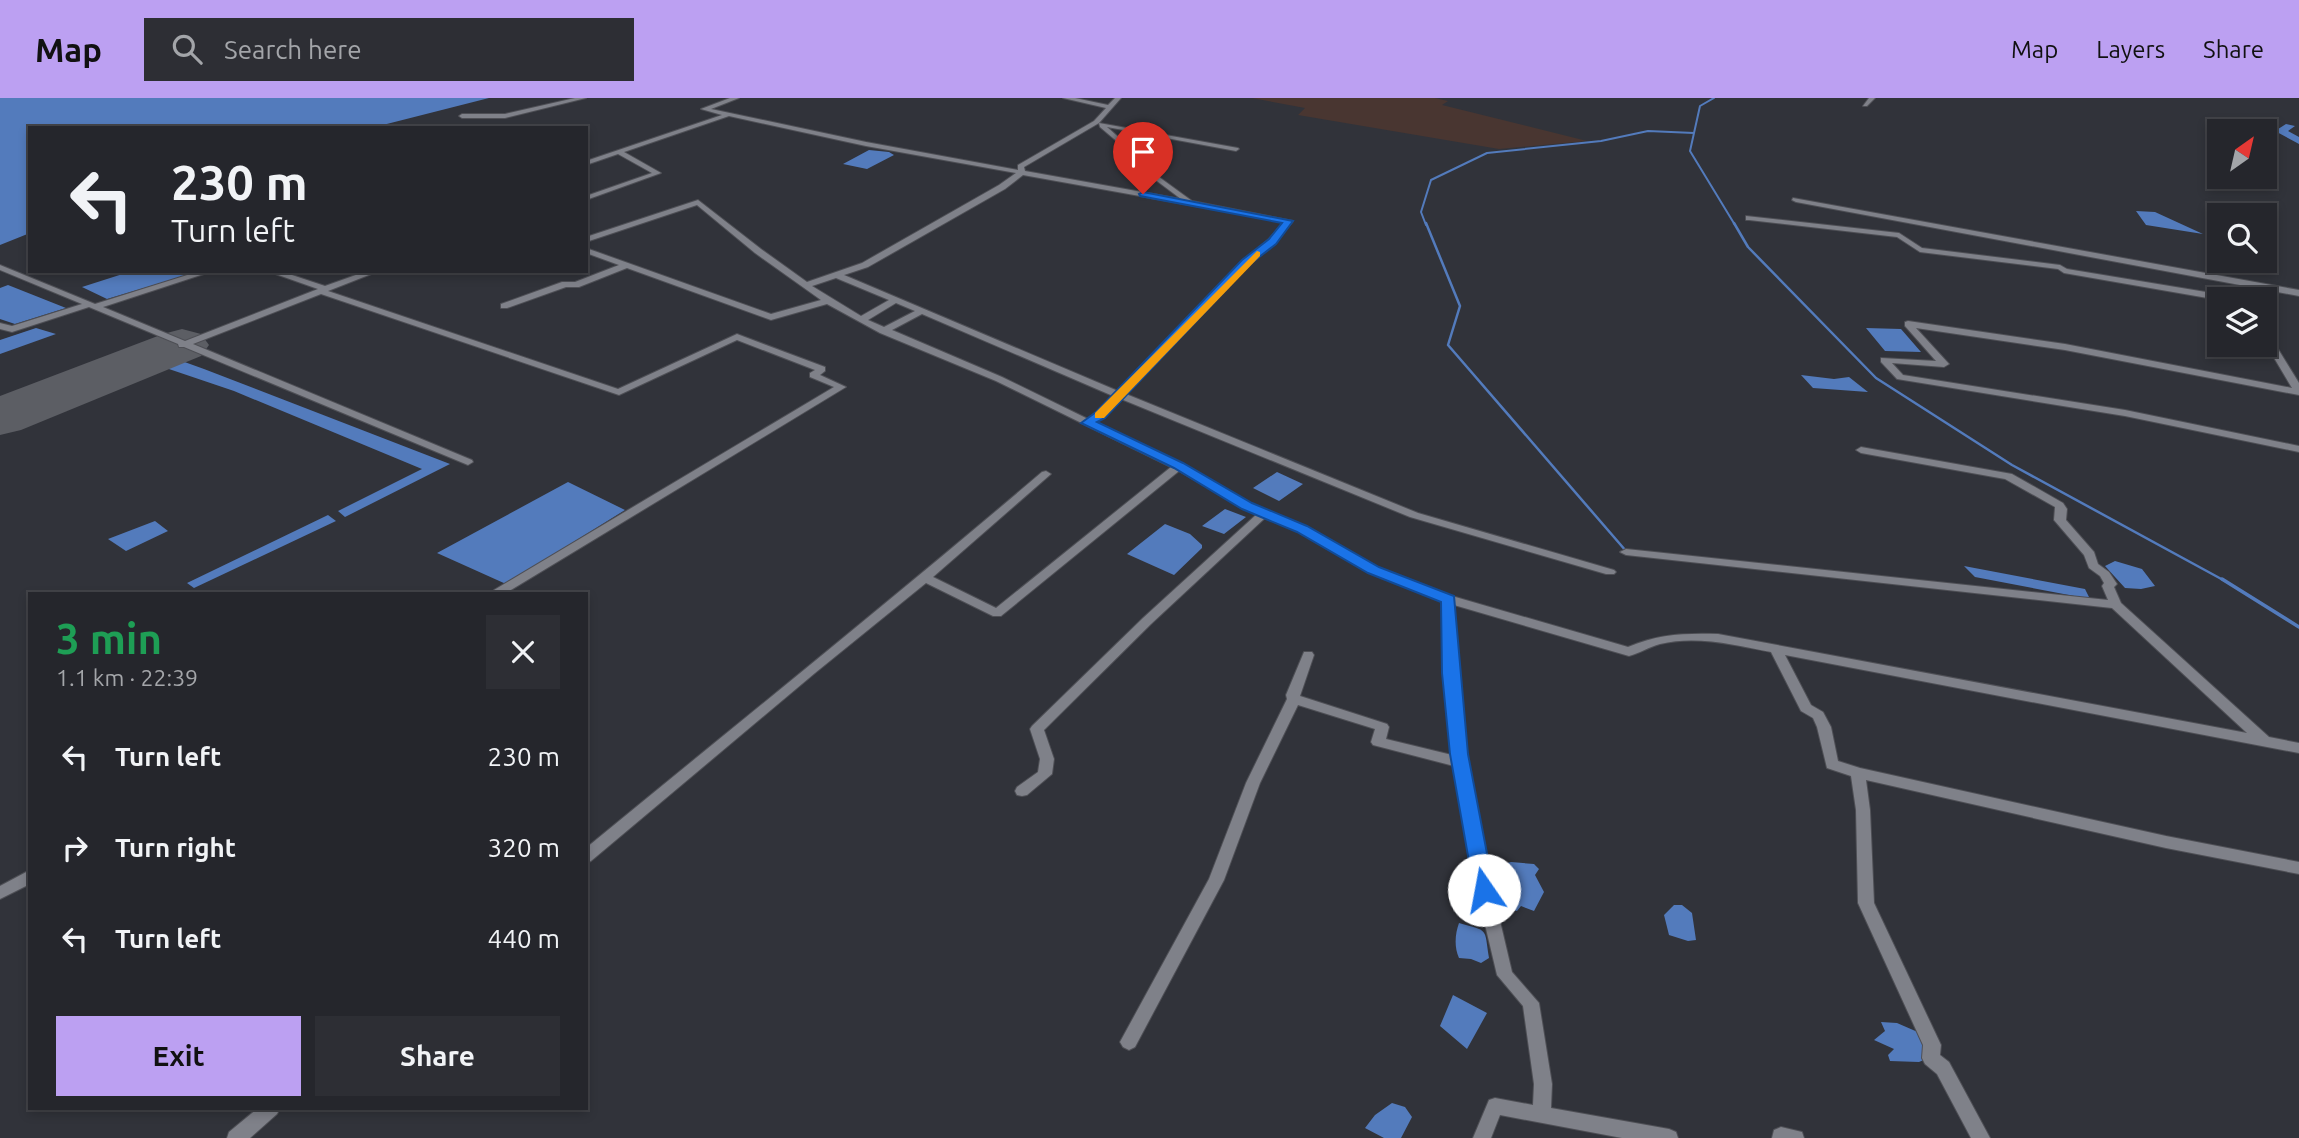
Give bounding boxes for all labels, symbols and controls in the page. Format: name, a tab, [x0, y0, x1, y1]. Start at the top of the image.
search box	[144, 18, 634, 81]
icon: search	[168, 30, 206, 68]
text: Map	[35, 31, 102, 68]
text: Search here	[224, 35, 362, 64]
text: Map	[2011, 36, 2058, 63]
text: Layers	[2096, 36, 2165, 63]
text: Share	[2203, 36, 2264, 63]
north arrow	[2207, 119, 2277, 189]
map controls	[2207, 119, 2277, 357]
pin	[1113, 122, 1173, 194]
icon: arrive	[1124, 133, 1162, 171]
icon: left	[56, 154, 147, 245]
text: 230 m	[171, 154, 308, 209]
button: search	[2207, 203, 2277, 273]
text: Turn left	[171, 212, 295, 248]
button: layers	[2207, 287, 2277, 357]
text: 3 min	[56, 615, 162, 662]
button: close	[486, 615, 560, 689]
text: 1.1 km · 22:39	[56, 665, 198, 690]
icon: left	[56, 738, 94, 776]
text: Turn left	[115, 742, 221, 771]
text: 230 m	[488, 742, 560, 771]
icon: right	[56, 829, 94, 867]
text: Turn right	[115, 833, 236, 862]
text: 320 m	[488, 833, 560, 862]
position arrow	[1447, 853, 1521, 927]
icon: left	[56, 920, 94, 958]
text: Turn left	[115, 924, 221, 953]
text: 440 m	[488, 924, 560, 953]
button: Exit	[56, 1016, 301, 1096]
button: Share	[315, 1016, 560, 1096]

